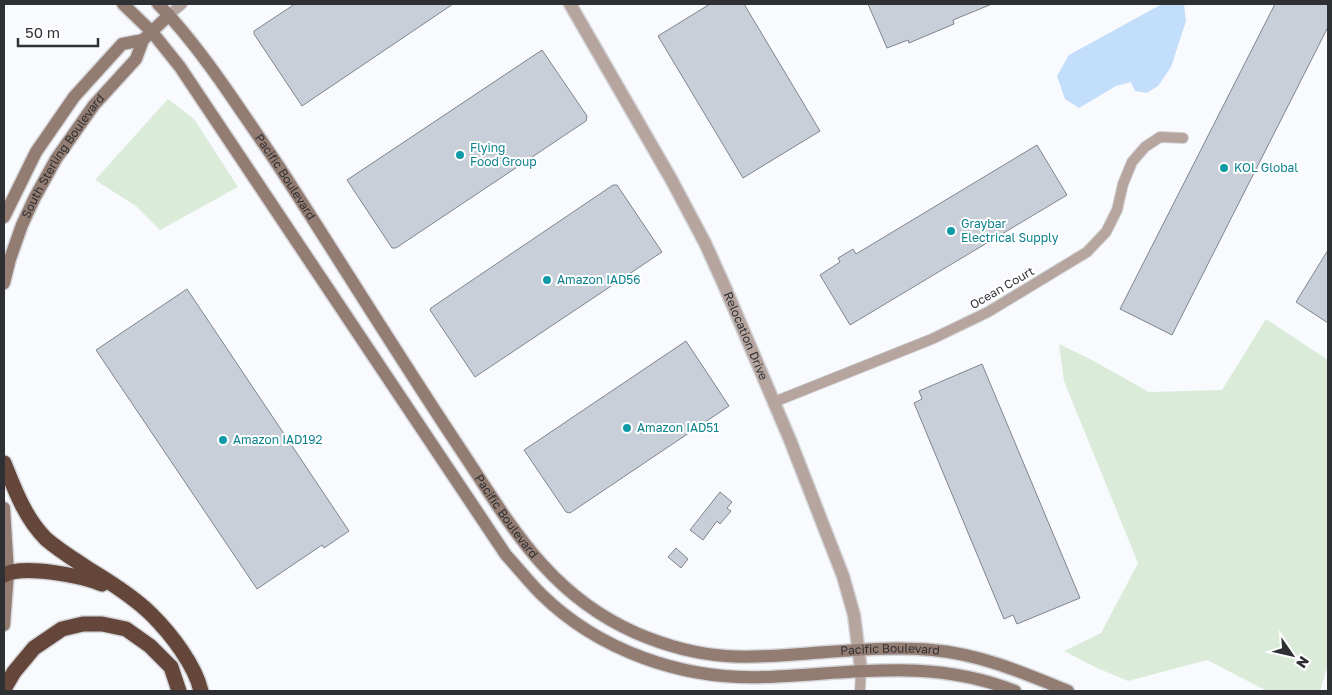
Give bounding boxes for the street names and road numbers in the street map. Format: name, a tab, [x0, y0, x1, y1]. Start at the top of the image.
street label: South Sterling Boulevard	[18, 91, 107, 221]
street label: Pacific Boulevard	[252, 131, 319, 222]
street label: Ocean Court	[967, 263, 1037, 312]
street label: Relocation Drive	[721, 289, 772, 382]
street label: Pacific Boulevard	[472, 471, 541, 561]
street label: Pacific Boulevard	[840, 640, 941, 658]

